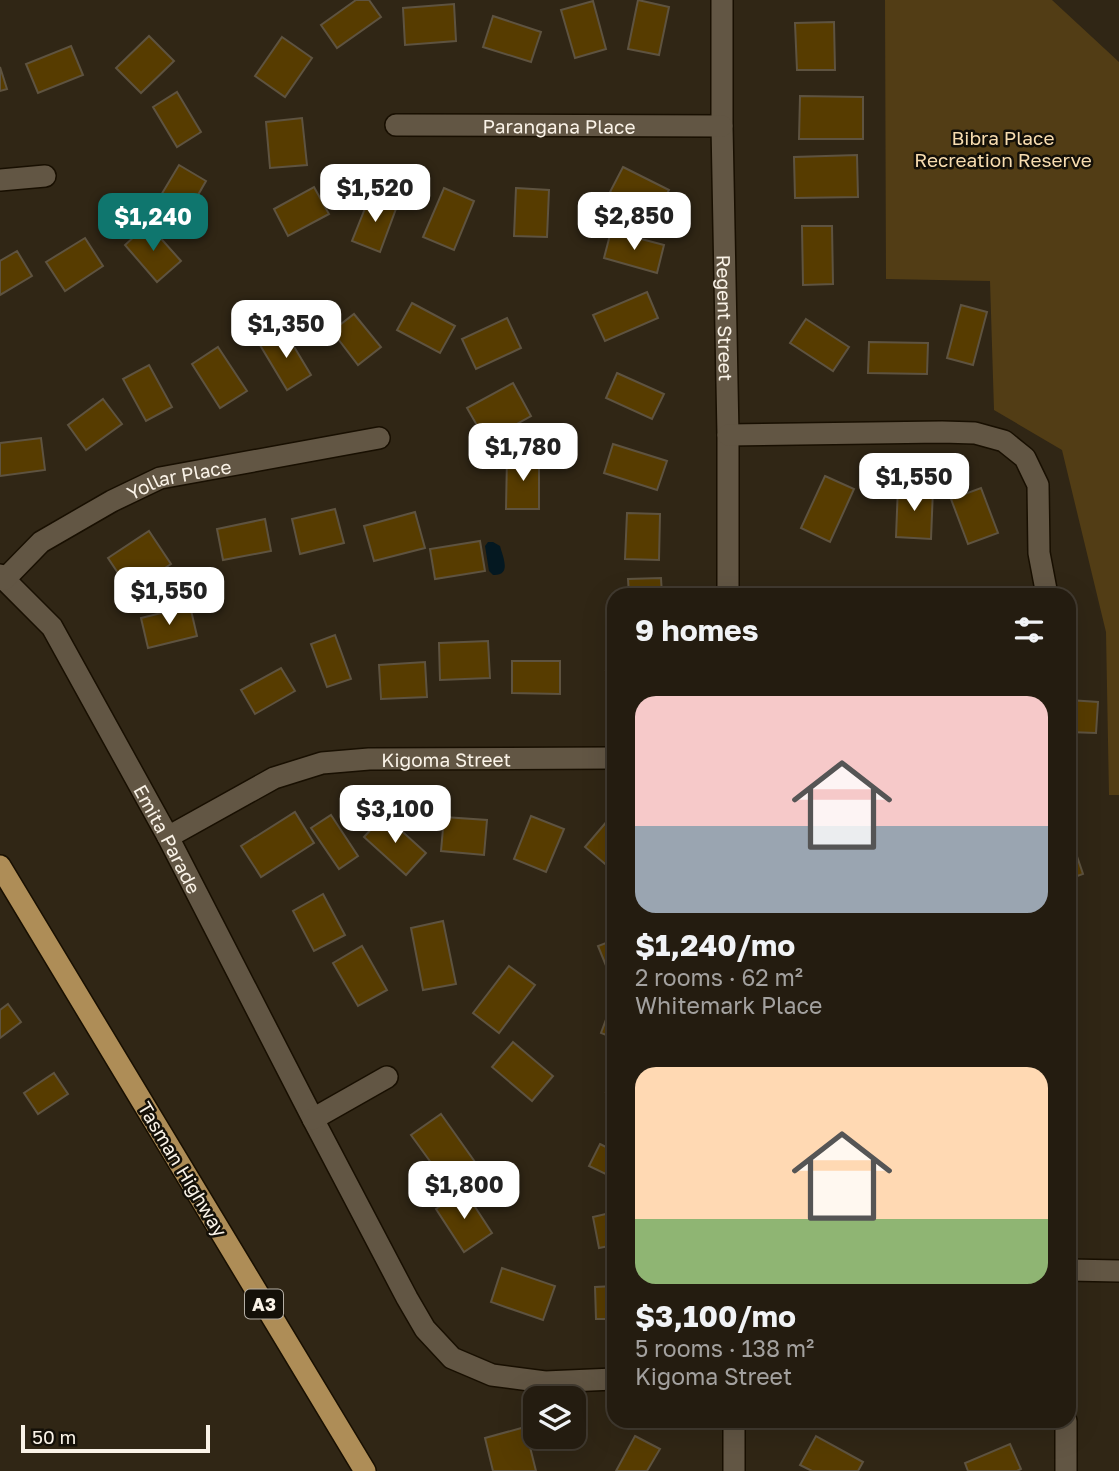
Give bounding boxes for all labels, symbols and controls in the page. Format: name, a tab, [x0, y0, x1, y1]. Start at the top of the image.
street label: Parangana Place	[482, 114, 636, 137]
park label: Bibra Place Recreation Reserve	[914, 126, 1092, 171]
pin: $1,520	[318, 164, 432, 224]
text: $1,520	[336, 173, 414, 201]
pin: $2,850	[577, 192, 691, 252]
pin: $1,240	[96, 194, 210, 253]
text: $2,850	[594, 201, 674, 229]
text: $1,240	[114, 202, 192, 230]
street label: Regent Street	[713, 254, 738, 382]
pin: $1,350	[229, 300, 343, 360]
text: $1,350	[247, 309, 325, 337]
pin: $1,780	[466, 424, 580, 483]
text: $1,780	[485, 432, 561, 460]
street label: Yollar Place	[123, 454, 233, 504]
pin: $1,550	[857, 454, 971, 513]
text: $1,550	[875, 462, 953, 490]
pin: $1,550	[112, 568, 226, 627]
text: $1,550	[130, 576, 208, 604]
icon: filters	[1010, 611, 1048, 649]
text: 9 homes	[635, 612, 758, 648]
icon: home	[779, 742, 905, 868]
street label: Kigoma Street	[381, 747, 511, 770]
street label: Emita Parade	[130, 780, 206, 897]
pin: $3,100	[338, 786, 452, 845]
text: $3,100	[356, 794, 434, 822]
text: $1,240/mo	[635, 927, 795, 963]
text: 2 rooms · 62 m²	[635, 963, 803, 991]
text: Whitemark Place	[635, 991, 822, 1019]
street label: Tasman Highway	[134, 1097, 233, 1241]
icon: home	[779, 1113, 905, 1239]
pin: $1,800	[407, 1162, 521, 1221]
text: $1,800	[424, 1170, 504, 1198]
road number: A3	[245, 1289, 283, 1318]
text: $3,100/mo	[635, 1298, 796, 1334]
text: 5 rooms · 138 m²	[635, 1334, 814, 1362]
text: Kigoma Street	[635, 1362, 792, 1390]
map controls	[523, 1386, 586, 1449]
button: layers	[523, 1386, 586, 1449]
scale bar	[21, 1422, 210, 1454]
text: 50 m	[32, 1425, 76, 1448]

